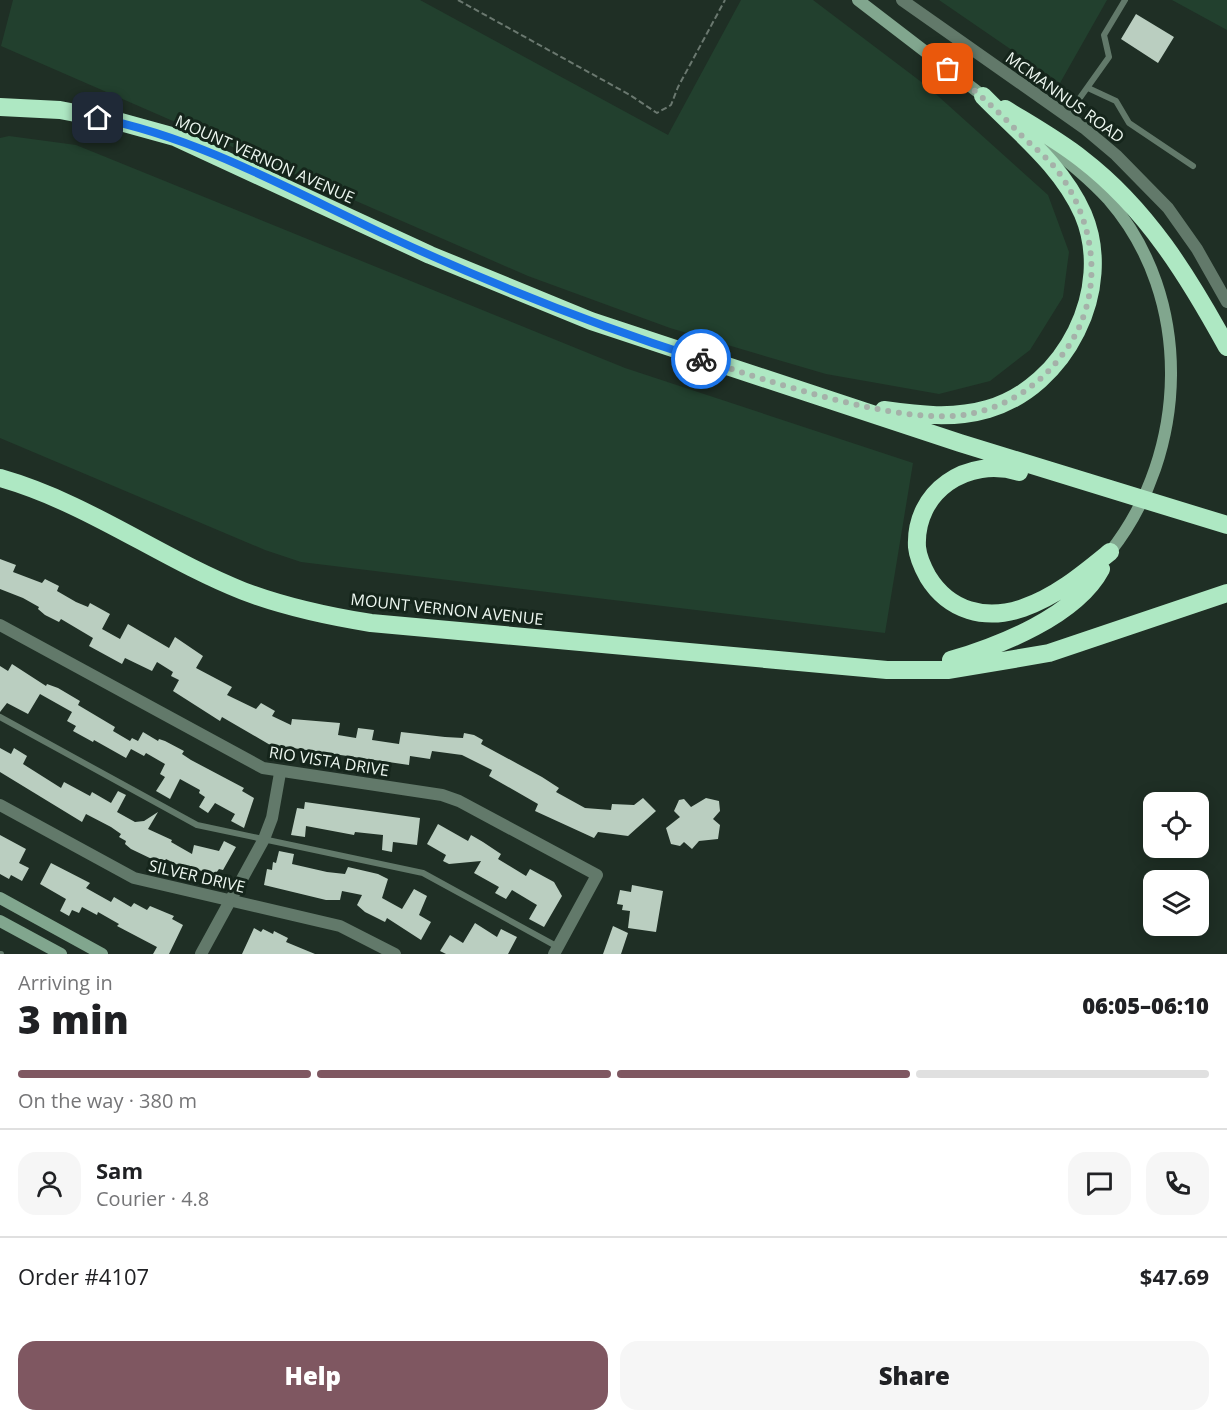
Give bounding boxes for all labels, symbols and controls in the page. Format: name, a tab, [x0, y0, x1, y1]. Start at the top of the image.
pin	[922, 43, 973, 94]
street label: MCMANNUS ROAD	[1001, 46, 1129, 148]
icon: bag	[931, 52, 964, 85]
pin	[72, 92, 123, 143]
icon: home	[81, 101, 114, 134]
street label: MOUNT VERNON AVENUE	[172, 110, 358, 208]
courier	[671, 329, 731, 389]
icon: bike	[685, 343, 718, 376]
street label: MOUNT VERNON AVENUE	[350, 588, 544, 630]
street label: RIO VISTA DRIVE	[267, 741, 391, 781]
map controls	[1143, 792, 1209, 936]
button: locate	[1143, 792, 1209, 858]
street label: SILVER DRIVE	[147, 854, 247, 898]
button: layers	[1143, 870, 1209, 936]
text: Arriving in	[18, 969, 113, 996]
text: 06:05–06:10	[1082, 990, 1209, 1020]
text: 3 min	[18, 992, 129, 1045]
text: On the way · 380 m	[18, 1087, 197, 1114]
button: person	[18, 1152, 81, 1215]
button: chat	[1068, 1152, 1131, 1215]
button: phone	[1146, 1152, 1209, 1215]
text: Sam	[96, 1155, 143, 1185]
text: Courier · 4.8	[96, 1185, 209, 1212]
text: Order #4107	[18, 1261, 149, 1291]
text: $47.69	[1140, 1261, 1209, 1291]
button: Help	[18, 1341, 608, 1410]
button: Share	[620, 1341, 1209, 1410]

